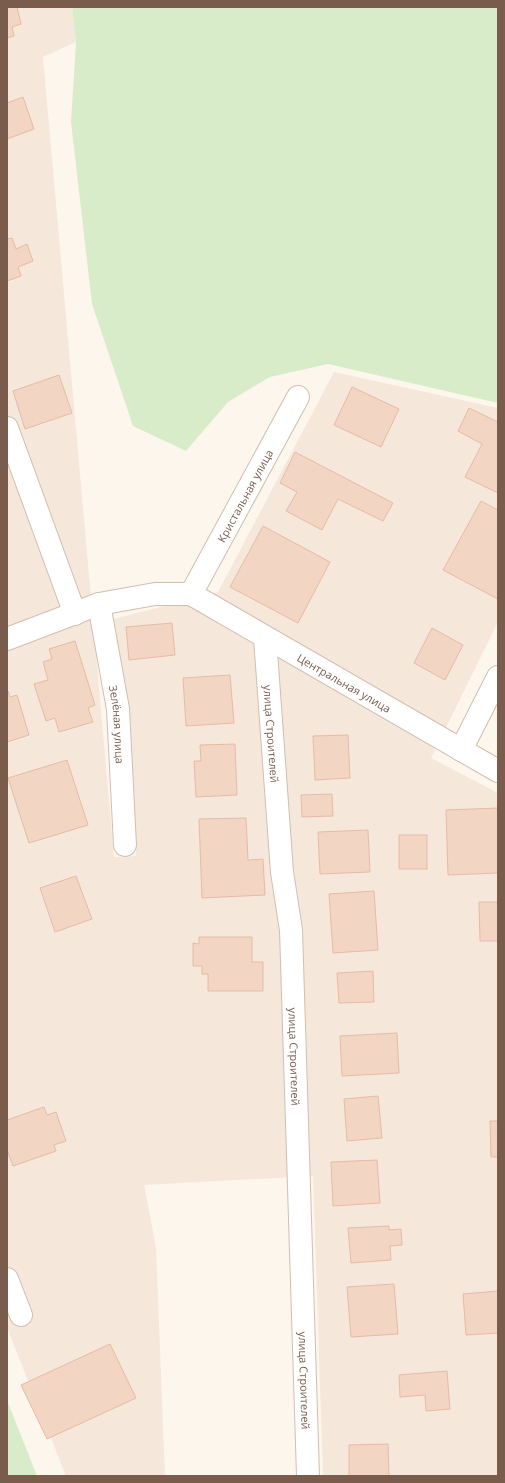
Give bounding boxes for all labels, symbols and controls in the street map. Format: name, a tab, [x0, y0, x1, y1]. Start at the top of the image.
street label: Кристальная улица	[213, 446, 276, 545]
street label: Центральная улица	[295, 649, 394, 715]
street label: Зелёная улица	[106, 684, 128, 764]
street label: улица Строителей	[261, 684, 283, 783]
street label: улица Строителей	[286, 1007, 304, 1106]
street label: улица Строителей	[296, 1331, 314, 1430]

